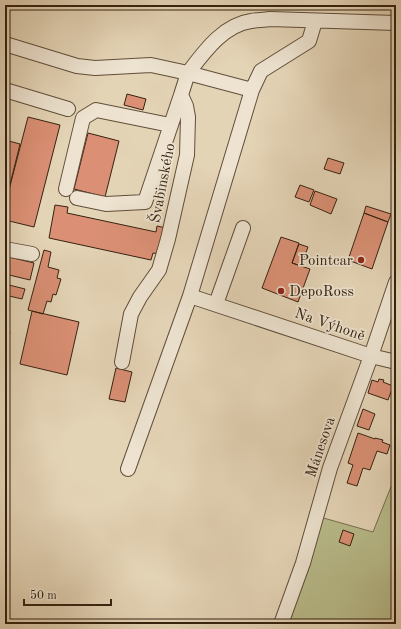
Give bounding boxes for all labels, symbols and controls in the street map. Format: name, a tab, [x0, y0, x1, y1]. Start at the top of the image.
street label: Švabinského	[145, 142, 179, 224]
place label: Pointcar	[299, 254, 353, 269]
marker: Pointcar	[356, 255, 366, 265]
place label: DepoRoss	[289, 285, 354, 300]
marker: DepoRoss	[276, 286, 286, 296]
street label: Na Výhoně	[292, 306, 367, 344]
street label: Mánesova	[304, 415, 339, 480]
scale bar	[24, 581, 111, 607]
text: 50 m	[30, 589, 57, 602]

